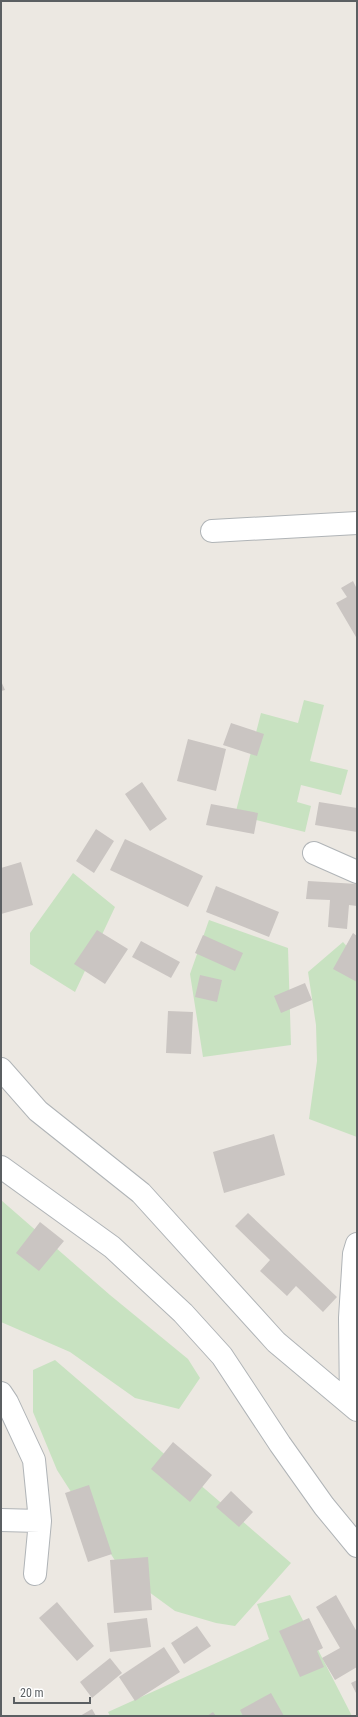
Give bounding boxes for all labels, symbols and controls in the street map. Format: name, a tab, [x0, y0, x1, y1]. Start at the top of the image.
scale bar	[14, 1679, 90, 1705]
text: 20 m	[20, 1686, 44, 1700]

